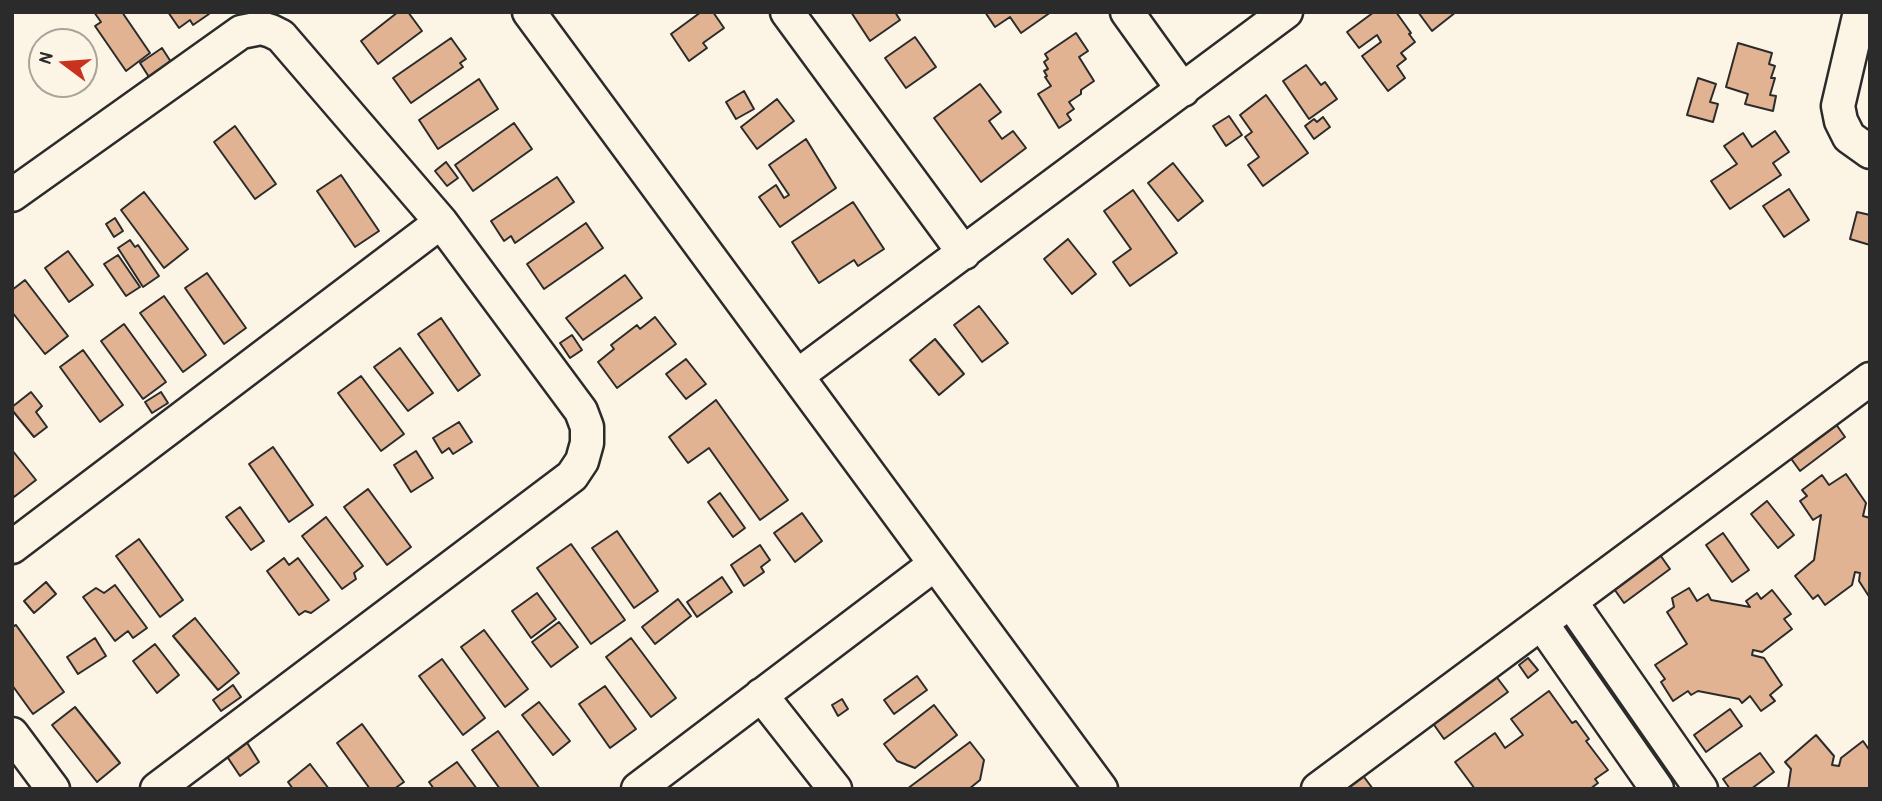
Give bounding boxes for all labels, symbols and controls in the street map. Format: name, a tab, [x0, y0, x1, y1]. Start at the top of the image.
north arrow	[28, 28, 98, 98]
text: N	[31, 49, 59, 66]

